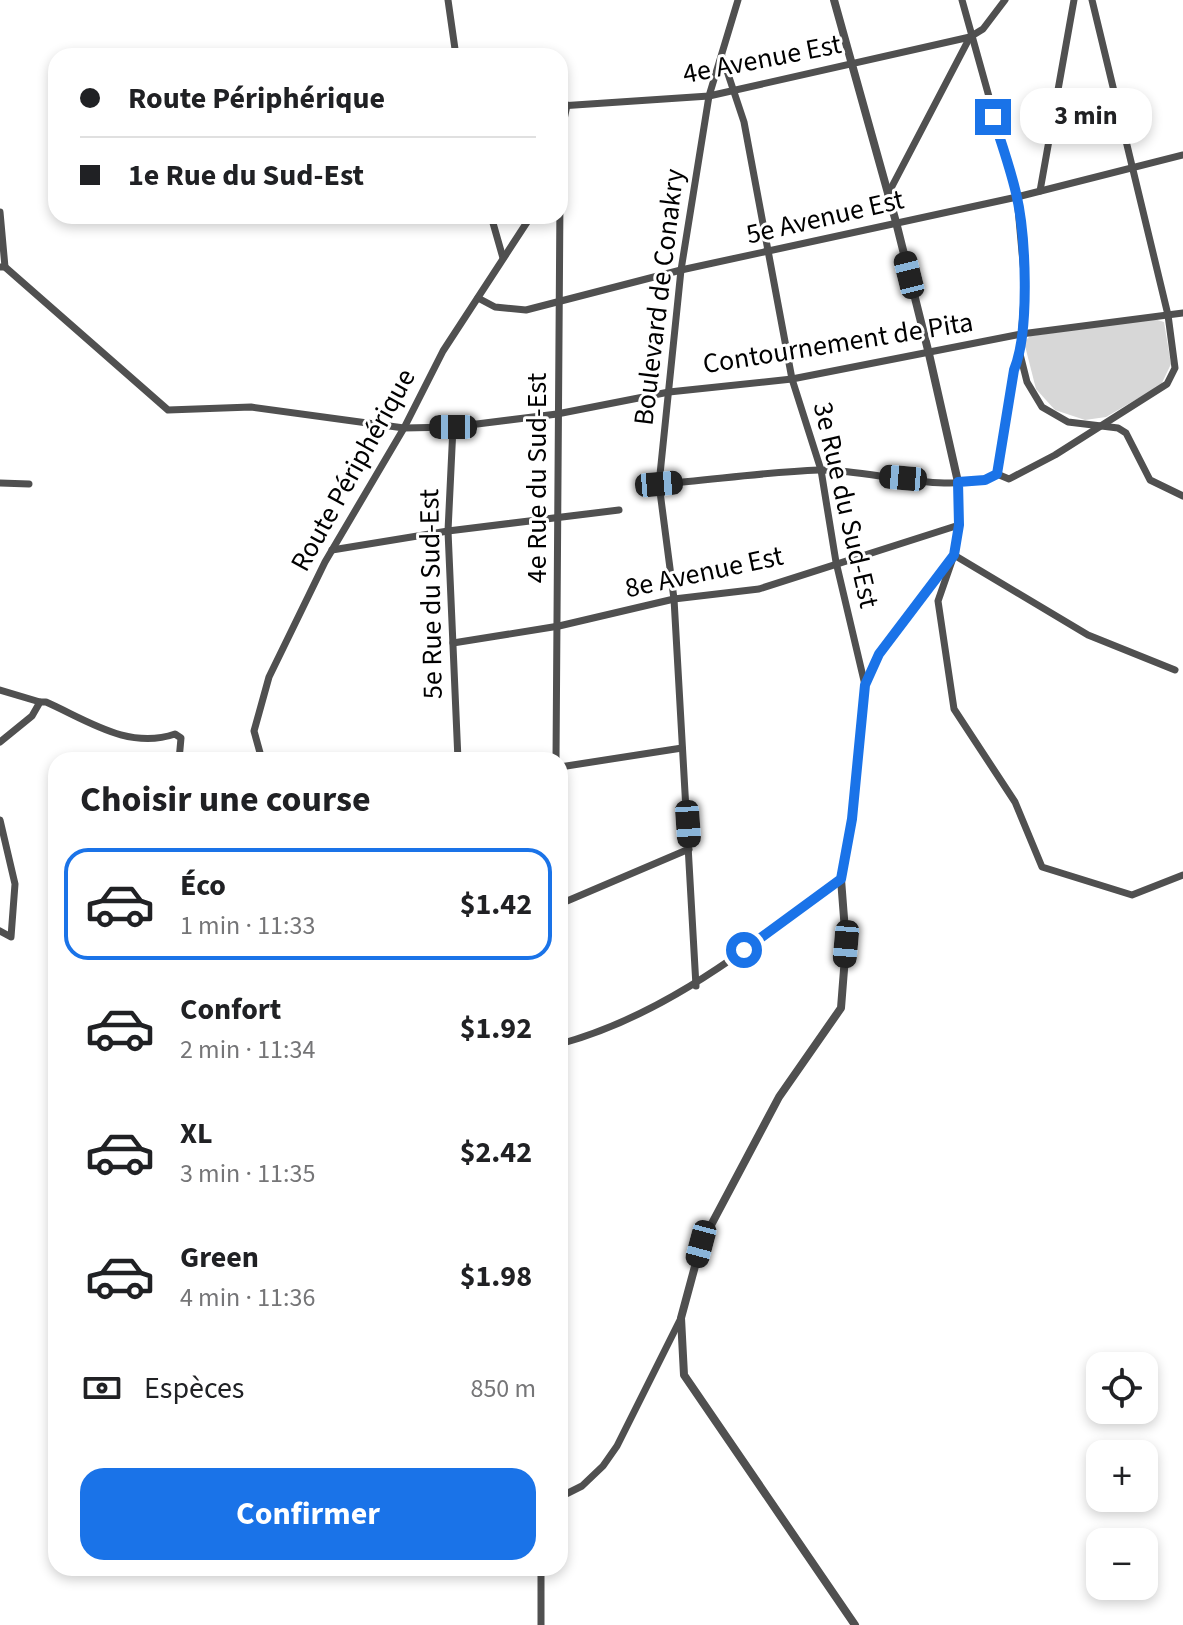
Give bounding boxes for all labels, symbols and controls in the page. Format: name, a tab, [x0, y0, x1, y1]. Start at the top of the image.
street label: 4e Avenue Est	[679, 24, 845, 94]
text: Route Périphérique	[128, 77, 385, 120]
callout: 3 min	[1021, 89, 1153, 145]
text: 3 min	[1054, 97, 1118, 134]
route end	[975, 99, 1011, 135]
text: 1e Rue du Sud-Est	[128, 154, 364, 197]
street label: Boulevard de Conakry	[623, 166, 695, 428]
street label: 5e Avenue Est	[742, 179, 908, 255]
car	[892, 249, 926, 301]
street label: Contournement de Pita	[700, 302, 976, 384]
street label: Route Périphérique	[281, 361, 425, 579]
street label: 4e Rue du Sud-Est	[517, 372, 557, 583]
street label: 3e Rue du Sud-Est	[803, 398, 889, 612]
car	[429, 415, 477, 439]
car	[878, 464, 928, 492]
car	[634, 470, 684, 498]
street label: 5e Rue du Sud-Est	[409, 488, 453, 699]
street label: 8e Avenue Est	[621, 536, 787, 608]
text: Choisir une course	[80, 774, 371, 825]
car	[674, 799, 702, 849]
text: Éco	[180, 864, 226, 907]
icon: car	[84, 868, 156, 940]
text: $1.42	[460, 883, 532, 926]
text: 1 min · 11:33	[180, 907, 315, 944]
car	[832, 919, 860, 969]
route start	[726, 932, 762, 968]
text: Confort	[180, 988, 281, 1031]
icon: car	[84, 992, 156, 1064]
text: $1.92	[460, 1007, 532, 1050]
text: 2 min · 11:34	[180, 1031, 315, 1068]
text: XL	[180, 1112, 213, 1155]
icon: car	[84, 1116, 156, 1188]
text: $2.42	[460, 1131, 532, 1174]
text: 3 min · 11:35	[180, 1155, 315, 1192]
car	[683, 1218, 719, 1270]
text: Green	[180, 1236, 259, 1279]
icon: car	[84, 1240, 156, 1312]
text: $1.98	[460, 1255, 532, 1298]
text: 4 min · 11:36	[180, 1279, 315, 1316]
map controls	[1086, 1352, 1158, 1600]
button: locate	[1086, 1352, 1158, 1424]
icon: cash	[80, 1366, 124, 1410]
text: Espèces	[144, 1367, 244, 1410]
text: 850 m	[470, 1370, 536, 1407]
button: +	[1086, 1440, 1158, 1512]
button: Confirmer	[80, 1468, 536, 1560]
button: −	[1086, 1528, 1158, 1600]

